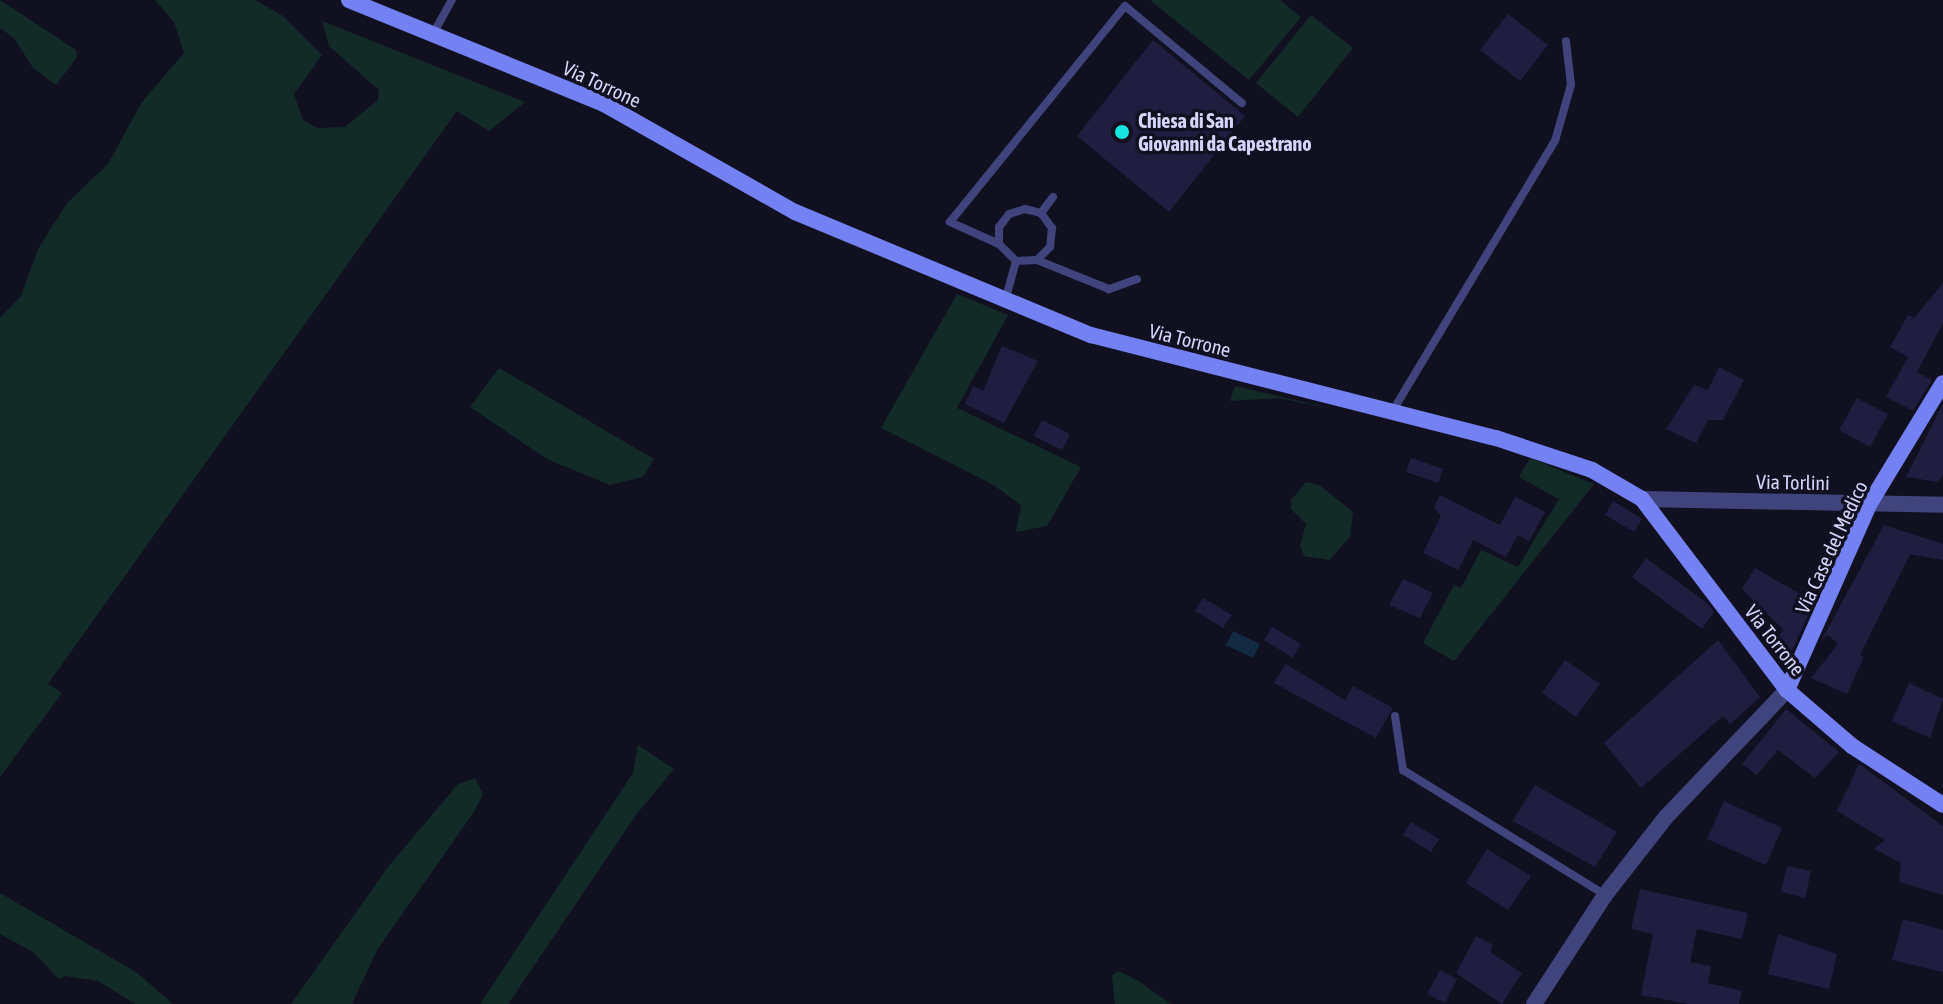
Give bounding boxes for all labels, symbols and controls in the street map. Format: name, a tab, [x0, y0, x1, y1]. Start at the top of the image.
street label: Via Torrone	[559, 56, 645, 112]
place label: Chiesa di San Giovanni da Capestrano	[1138, 108, 1312, 155]
marker: Chiesa di San Giovanni da Capestrano	[1113, 123, 1131, 141]
street label: Via Torrone	[1147, 318, 1233, 362]
street label: Via Torlini	[1756, 469, 1830, 495]
street label: Via Case del Medico	[1790, 477, 1872, 617]
street label: Via Torrone	[1740, 600, 1810, 680]

